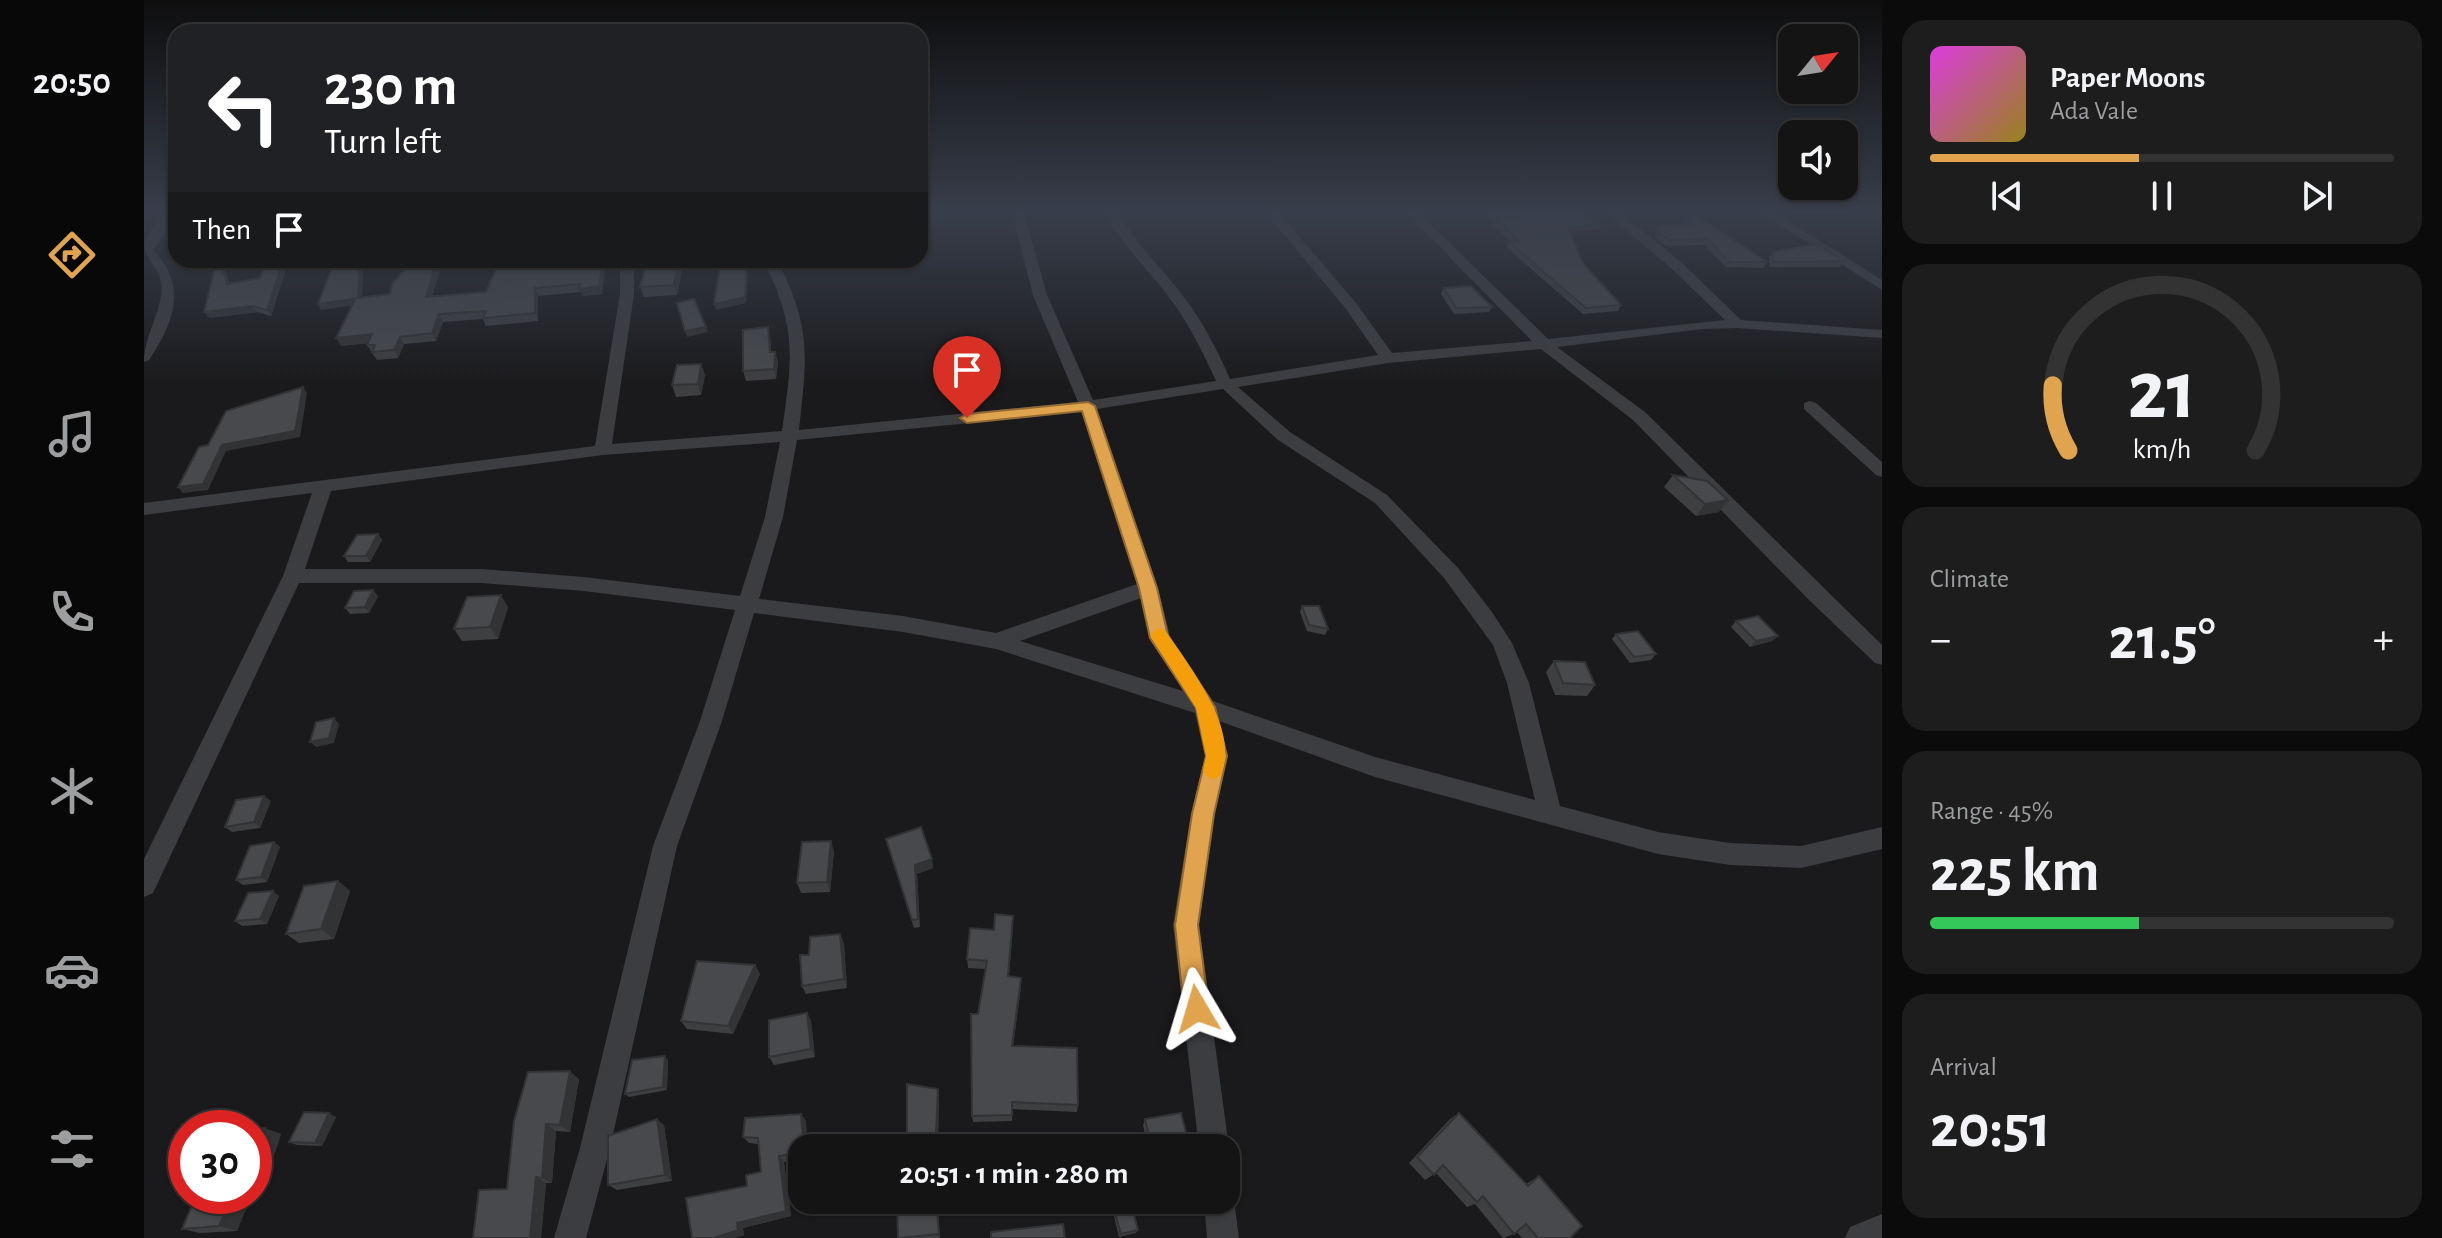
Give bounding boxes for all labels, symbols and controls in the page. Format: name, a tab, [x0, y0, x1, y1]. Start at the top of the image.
north arrow	[1778, 24, 1858, 104]
map controls	[1778, 24, 1858, 200]
icon: left	[192, 56, 296, 160]
text: 230 m	[324, 59, 457, 115]
text: Paper Moons	[2050, 63, 2205, 93]
text: 20:50	[33, 64, 111, 100]
text: Ada Vale	[2050, 98, 2138, 124]
button: sound	[1778, 120, 1858, 200]
text: Turn left	[324, 124, 441, 160]
icon: previous	[1985, 174, 2029, 218]
icon: pause	[2140, 174, 2184, 218]
icon: next	[2295, 174, 2339, 218]
icon: arrive	[267, 208, 311, 252]
text: Then	[192, 215, 251, 245]
icon: directions	[44, 227, 100, 283]
pin	[933, 336, 1001, 418]
icon: arrive	[945, 348, 989, 392]
text: 21	[2127, 350, 2197, 434]
icon: music	[44, 406, 100, 462]
text: km/h	[2133, 436, 2191, 465]
text: Climate	[1930, 566, 2009, 592]
icon: phone	[44, 584, 100, 640]
text: 21.5°	[2108, 610, 2216, 670]
text: −	[1930, 618, 1951, 662]
text: +	[2373, 618, 2394, 662]
icon: climate	[44, 763, 100, 819]
text: Range · 45%	[1930, 798, 2053, 824]
text: 225 km	[1930, 842, 2100, 902]
icon: car	[44, 942, 100, 998]
position arrow	[1155, 967, 1239, 1051]
text: Arrival	[1930, 1054, 1997, 1080]
text: 20:51	[1930, 1098, 2051, 1158]
speed limit sign: 30	[168, 1110, 272, 1214]
icon: filters	[44, 1121, 100, 1177]
text: 20:51 · 1 min · 280 m	[900, 1159, 1128, 1189]

